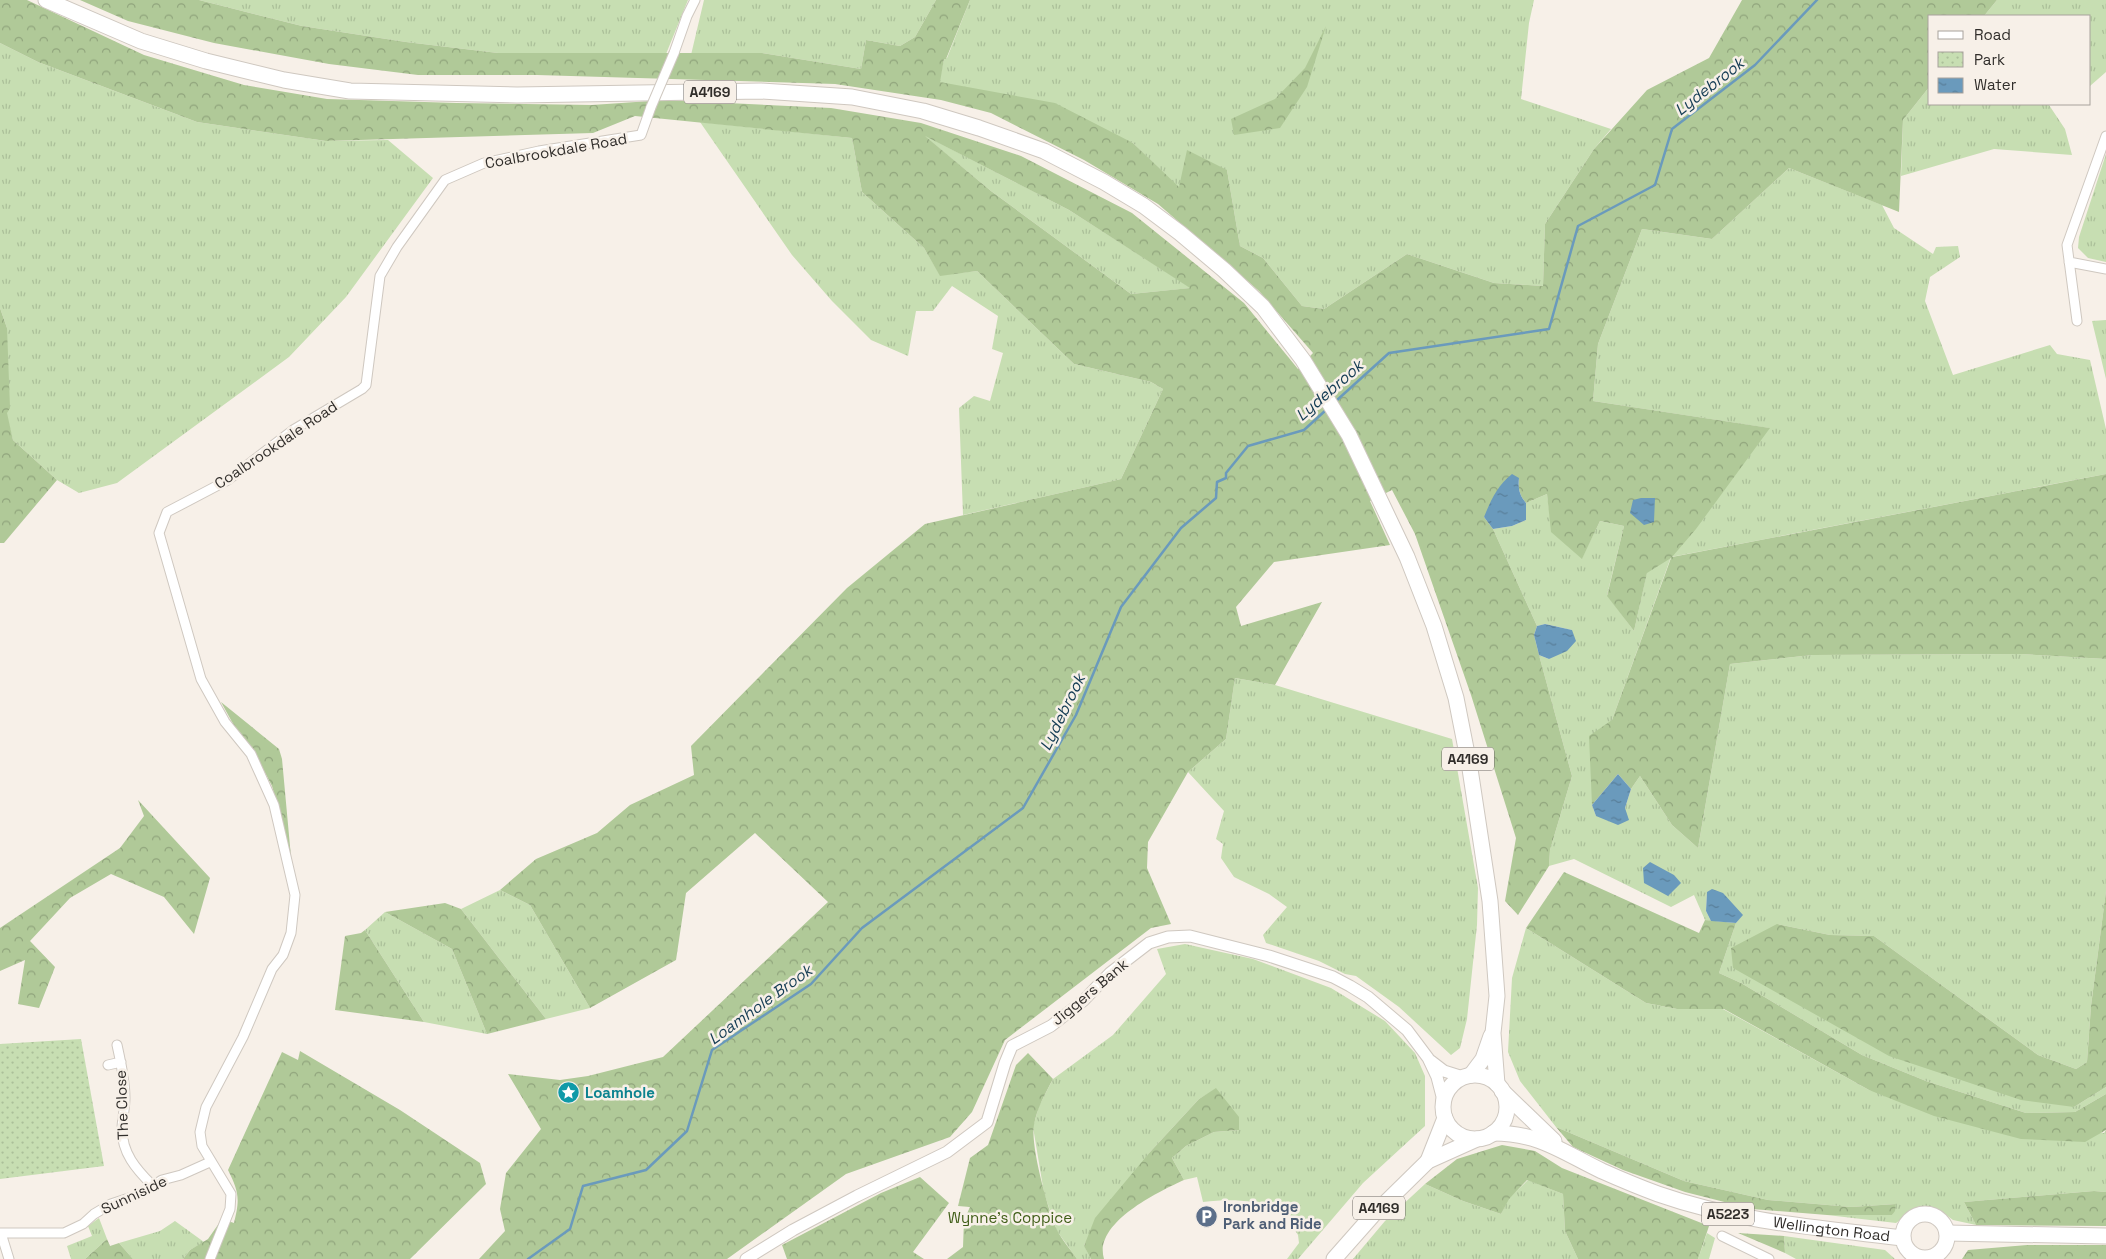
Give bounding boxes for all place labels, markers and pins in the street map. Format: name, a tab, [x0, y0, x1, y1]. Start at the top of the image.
place icon: Loamhole	[557, 1081, 581, 1105]
place label: Loamhole	[585, 1083, 655, 1102]
place label: Ironbridge Park and Ride	[1223, 1197, 1322, 1233]
parking icon: Ironbridge Park and Ride	[1195, 1204, 1219, 1228]

